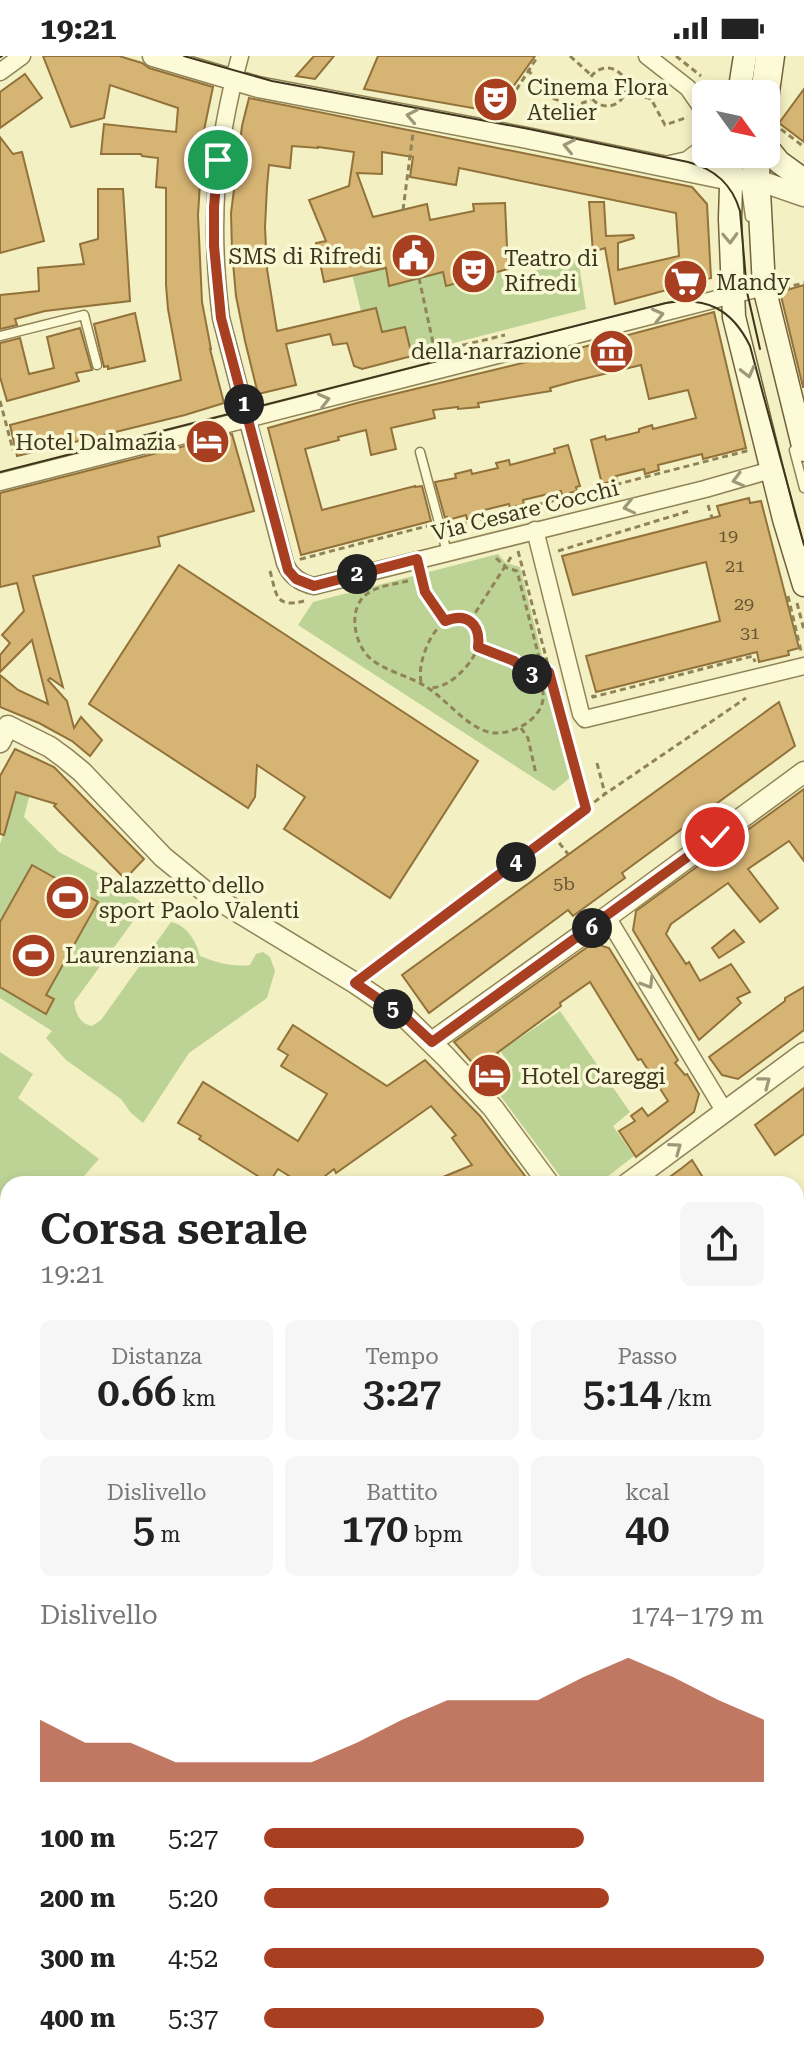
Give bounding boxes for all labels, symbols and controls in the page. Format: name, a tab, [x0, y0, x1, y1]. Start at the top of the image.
text: 19:21	[40, 11, 117, 46]
place label: Cinema Flora Atelier	[527, 75, 668, 125]
theatre icon: Cinema Flora Atelier	[472, 76, 520, 124]
north arrow	[692, 80, 780, 168]
map controls	[692, 80, 780, 168]
one-way arrow	[406, 108, 419, 125]
pin	[184, 126, 252, 194]
icon: arrive	[196, 138, 240, 182]
one-way arrow	[562, 139, 576, 156]
public building icon: SMS di Rifredi	[389, 232, 437, 280]
one-way arrow	[722, 232, 739, 245]
place label: SMS di Rifredi	[228, 244, 382, 269]
place label: Teatro di Rifredi	[504, 246, 598, 296]
theatre icon: Teatro di Rifredi	[449, 247, 497, 295]
supermarket icon: Mandy	[661, 258, 709, 306]
place label: Mandy	[716, 270, 790, 295]
one-way arrow	[650, 307, 664, 324]
museum icon: della narrazione	[588, 327, 636, 375]
place label: della narrazione	[411, 339, 581, 364]
one-way arrow	[738, 365, 755, 379]
pin: 1	[224, 384, 264, 424]
text: 1	[238, 391, 250, 416]
one-way arrow	[317, 392, 331, 409]
hotel icon: Hotel Dalmazia	[183, 418, 231, 466]
place label: Hotel Dalmazia	[15, 430, 176, 455]
one-way arrow	[732, 470, 746, 487]
street label: Via Cesare Cocchi	[429, 475, 621, 546]
one-way arrow	[623, 498, 636, 515]
house number: 19	[718, 525, 738, 546]
pin: 2	[337, 554, 377, 594]
house number: 21	[725, 555, 745, 576]
text: 2	[351, 561, 363, 586]
house number: 29	[734, 593, 754, 614]
house number: 31	[740, 622, 760, 643]
pin: 3	[512, 654, 552, 694]
text: 3	[526, 661, 538, 686]
pin	[681, 803, 749, 871]
icon: check	[693, 815, 737, 859]
pin: 4	[496, 842, 536, 882]
text: 4	[510, 849, 522, 874]
place label: Palazzetto dello sport Paolo Valenti	[99, 873, 299, 923]
house number: 5b	[553, 873, 575, 894]
sports icon: Palazzetto dello sport Paolo Valenti	[44, 874, 92, 922]
pin: 6	[572, 908, 612, 948]
text: 6	[586, 915, 598, 940]
sports icon: Laurenziana	[10, 931, 58, 979]
place label: Laurenziana	[65, 943, 195, 968]
one-way arrow	[638, 975, 653, 989]
pin: 5	[373, 989, 413, 1029]
text: 5	[387, 996, 399, 1021]
hotel icon: Hotel Careggi	[466, 1052, 514, 1100]
place label: Hotel Careggi	[521, 1064, 666, 1089]
one-way arrow	[756, 1078, 770, 1092]
one-way arrow	[667, 1143, 682, 1158]
button: share	[680, 1202, 764, 1286]
text: Corsa serale	[40, 1203, 308, 1255]
text: 19:21	[40, 1259, 105, 1289]
text: Distanza	[111, 1344, 202, 1369]
text: Tempo	[365, 1344, 439, 1369]
text: Passo	[617, 1344, 677, 1369]
text: 0.66	[97, 1369, 176, 1416]
text: 3:27	[362, 1369, 441, 1416]
text: 5:14	[583, 1369, 662, 1416]
text: km	[176, 1386, 216, 1411]
text: /km	[662, 1386, 712, 1411]
text: Dislivello	[107, 1480, 207, 1505]
text: Battito	[366, 1480, 438, 1505]
text: kcal	[625, 1480, 669, 1505]
text: 5	[133, 1505, 155, 1552]
text: 170	[341, 1505, 408, 1552]
text: 40	[625, 1505, 670, 1552]
text: m	[155, 1522, 181, 1547]
text: bpm	[408, 1522, 463, 1547]
text: Dislivello	[40, 1600, 158, 1630]
text: 174–179 m	[631, 1600, 764, 1630]
text: 100 m	[40, 1823, 115, 1853]
text: 5:27	[168, 1823, 218, 1853]
text: 200 m	[40, 1883, 115, 1913]
text: 5:20	[168, 1883, 218, 1913]
text: 300 m	[40, 1943, 115, 1973]
text: 4:52	[168, 1943, 218, 1973]
text: 400 m	[40, 2003, 115, 2033]
text: 5:37	[168, 2003, 218, 2033]

